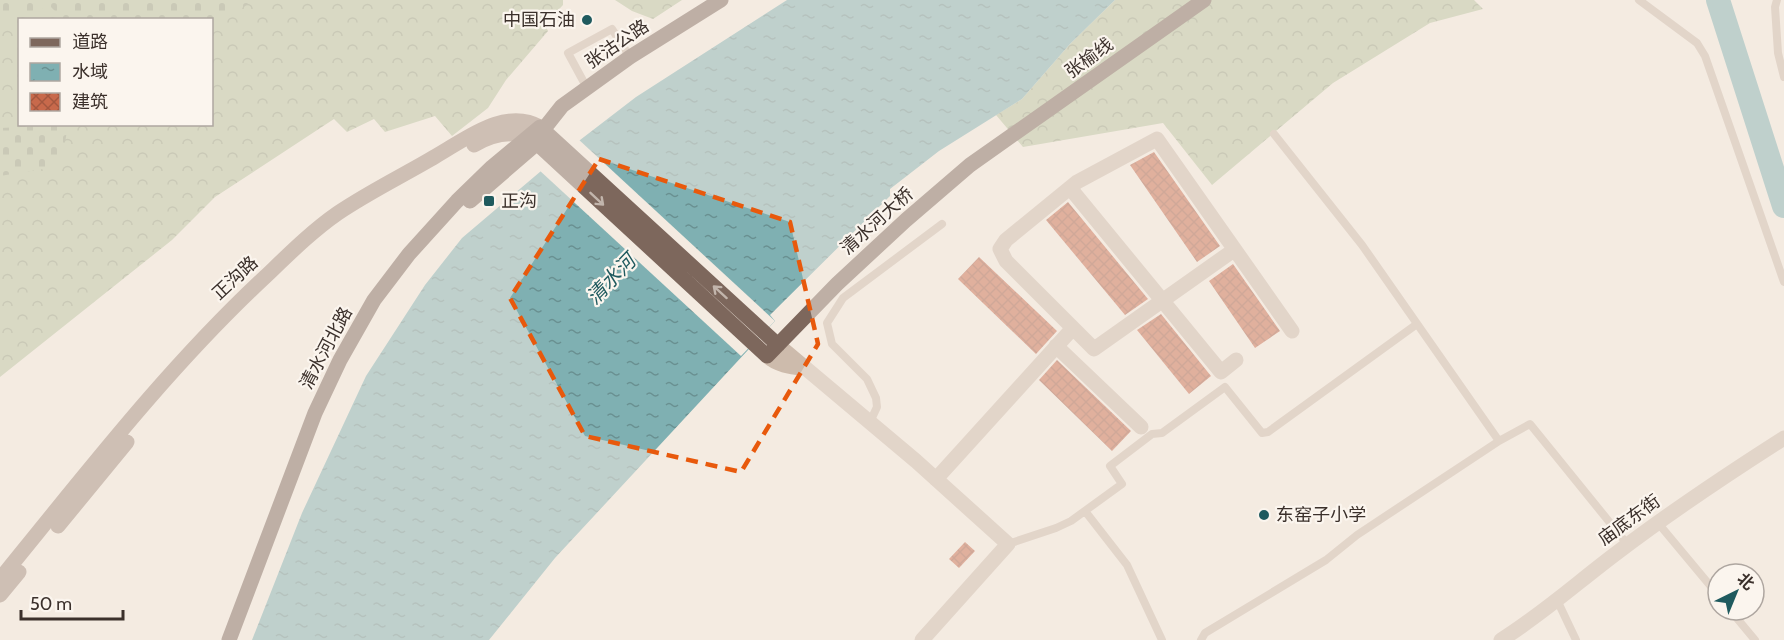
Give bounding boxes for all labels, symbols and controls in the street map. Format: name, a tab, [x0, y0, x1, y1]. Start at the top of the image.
place label: 中国石油	[503, 9, 575, 31]
marker: 中国石油	[580, 13, 594, 27]
street label: 张沽公路	[581, 15, 653, 73]
legend	[18, 18, 213, 126]
text: 道路	[72, 31, 108, 53]
street label: 张榆线	[1061, 33, 1117, 83]
text: 水域	[72, 61, 108, 83]
text: 建筑	[72, 91, 108, 113]
street label: 清水河大桥	[836, 183, 918, 259]
place label: 正沟	[501, 190, 537, 212]
one-way arrow	[589, 192, 604, 206]
marker: 正沟	[482, 194, 496, 208]
water label: 清水河	[582, 246, 643, 309]
street label: 正沟路	[208, 252, 262, 304]
one-way arrow	[713, 285, 728, 299]
street label: 清水河北路	[295, 303, 357, 393]
street label: 庙底东街	[1593, 490, 1665, 550]
place label: 东窑子小学	[1276, 504, 1366, 526]
marker: 东窑子小学	[1257, 508, 1271, 522]
north arrow	[1706, 562, 1766, 622]
text: 北	[1734, 569, 1758, 594]
scale bar	[21, 583, 123, 621]
text: 50 m	[30, 593, 72, 615]

